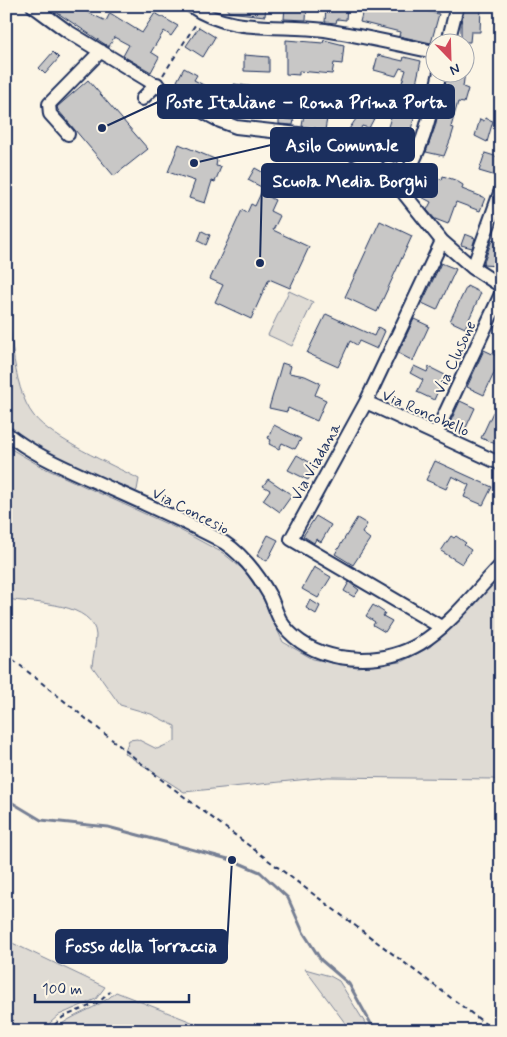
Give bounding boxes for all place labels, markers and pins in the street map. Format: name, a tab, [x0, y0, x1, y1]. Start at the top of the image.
callout: Poste Italiane – Roma Prima Porta	[158, 85, 454, 118]
callout: Asilo Comunale	[271, 128, 414, 161]
callout: Scuola Media Borghi	[262, 164, 437, 197]
callout: Fosso della Torraccia	[56, 930, 227, 963]

